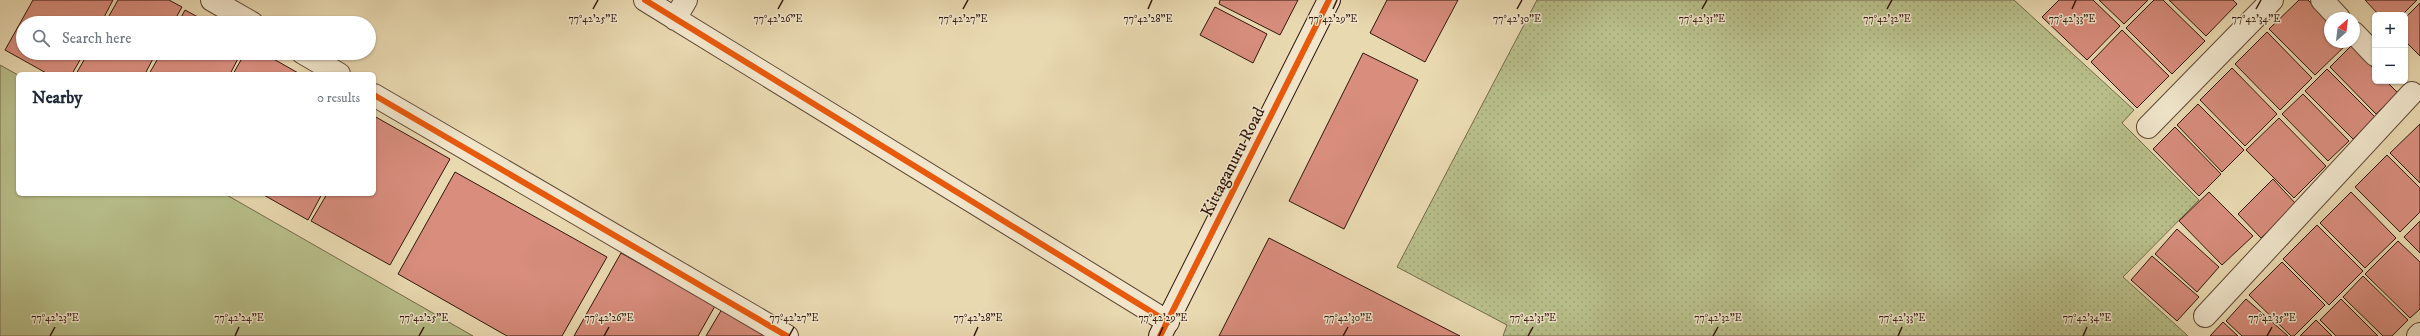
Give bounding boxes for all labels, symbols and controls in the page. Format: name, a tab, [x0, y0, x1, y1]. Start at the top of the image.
north arrow	[2324, 12, 2360, 48]
map controls	[2372, 12, 2408, 84]
button: +	[2372, 12, 2408, 48]
text: 77°42'25"E	[569, 13, 617, 25]
text: 77°42'26"E	[753, 13, 803, 25]
text: 77°42'27"E	[939, 13, 987, 25]
text: 77°42'28"E	[1124, 13, 1172, 25]
text: 77°42'29"E	[1309, 13, 1357, 25]
text: 77°42'30"E	[1493, 13, 1541, 25]
text: 77°42'31"E	[1679, 13, 1725, 25]
text: 77°42'32"E	[1863, 13, 1911, 25]
text: 77°42'33"E	[2049, 13, 2095, 25]
text: 77°42'34"E	[2232, 13, 2280, 25]
search box	[16, 16, 376, 60]
icon: search	[30, 27, 52, 49]
text: Search here	[62, 29, 131, 48]
button: −	[2372, 48, 2408, 84]
text: Nearby	[32, 87, 82, 109]
text: 0 results	[317, 90, 360, 106]
street label: Kittaganuru Road	[1196, 103, 1270, 221]
text: 77°42'23"E	[31, 312, 79, 324]
text: 77°42'24"E	[214, 312, 264, 324]
text: 77°42'25"E	[400, 312, 448, 324]
text: 77°42'26"E	[584, 312, 634, 324]
text: 77°42'27"E	[770, 312, 818, 324]
text: 77°42'28"E	[954, 312, 1002, 324]
text: 77°42'29"E	[1139, 312, 1187, 324]
text: 77°42'30"E	[1324, 312, 1372, 324]
text: 77°42'31"E	[1510, 312, 1556, 324]
text: 77°42'32"E	[1694, 312, 1742, 324]
text: 77°42'33"E	[1879, 312, 1925, 324]
text: 77°42'34"E	[2063, 312, 2111, 324]
text: 77°42'35"E	[2248, 312, 2296, 324]

